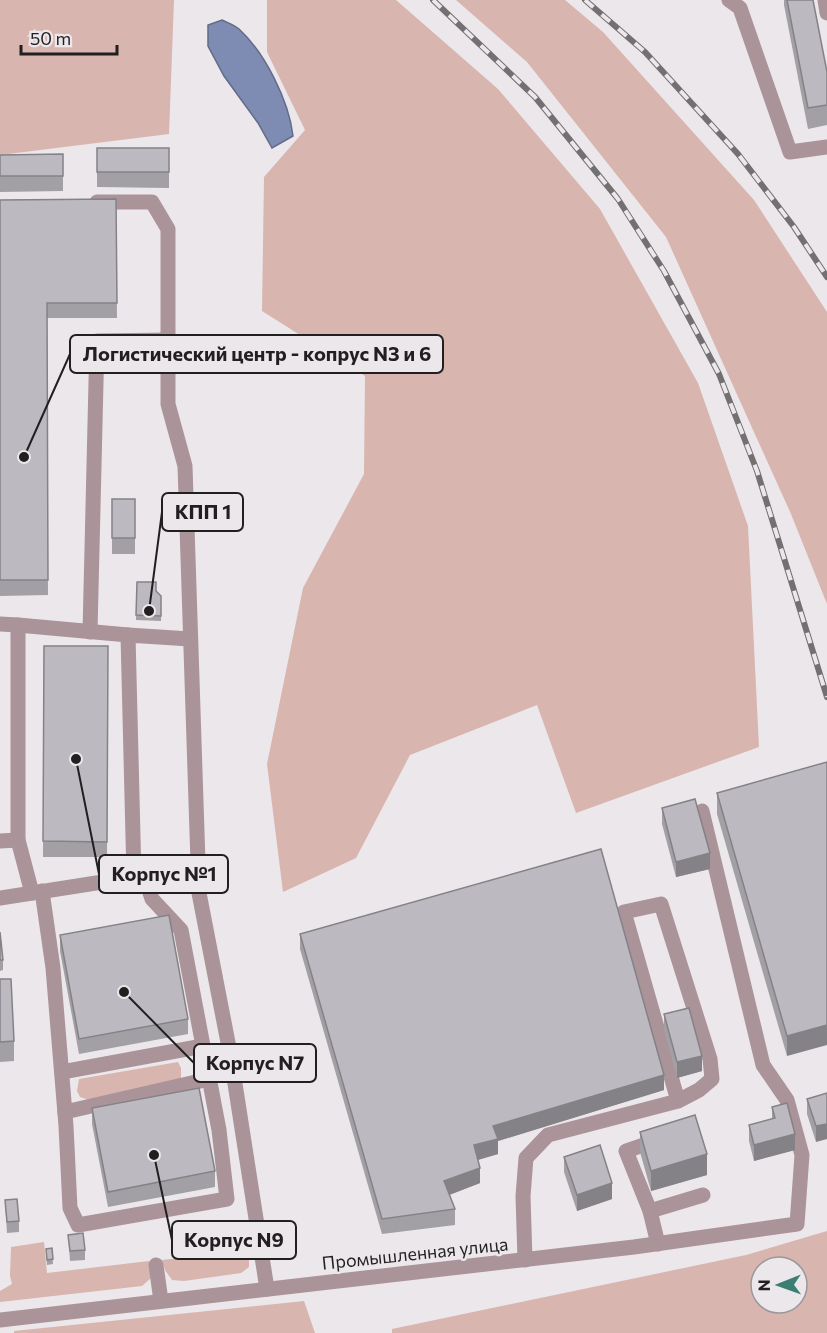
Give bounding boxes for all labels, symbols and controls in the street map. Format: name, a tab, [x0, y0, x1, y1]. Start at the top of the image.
scale bar	[21, 18, 117, 56]
text: 50 m	[30, 27, 71, 49]
callout: Логистический центр - копрус N3 и 6	[70, 335, 443, 373]
text: Логистический центр - копрус N3 и 6	[83, 341, 431, 365]
callout: КПП 1	[162, 493, 243, 531]
text: КПП 1	[175, 499, 231, 523]
callout: Корпус №1	[99, 855, 228, 893]
text: Корпус №1	[111, 861, 217, 885]
callout: Корпус N7	[194, 1044, 316, 1082]
text: Корпус N7	[206, 1050, 304, 1074]
callout: Корпус N9	[172, 1221, 296, 1259]
text: Корпус N9	[184, 1227, 284, 1251]
street label: Промышленная улица	[321, 1232, 509, 1274]
north arrow	[749, 1255, 809, 1315]
text: N	[754, 1279, 773, 1291]

